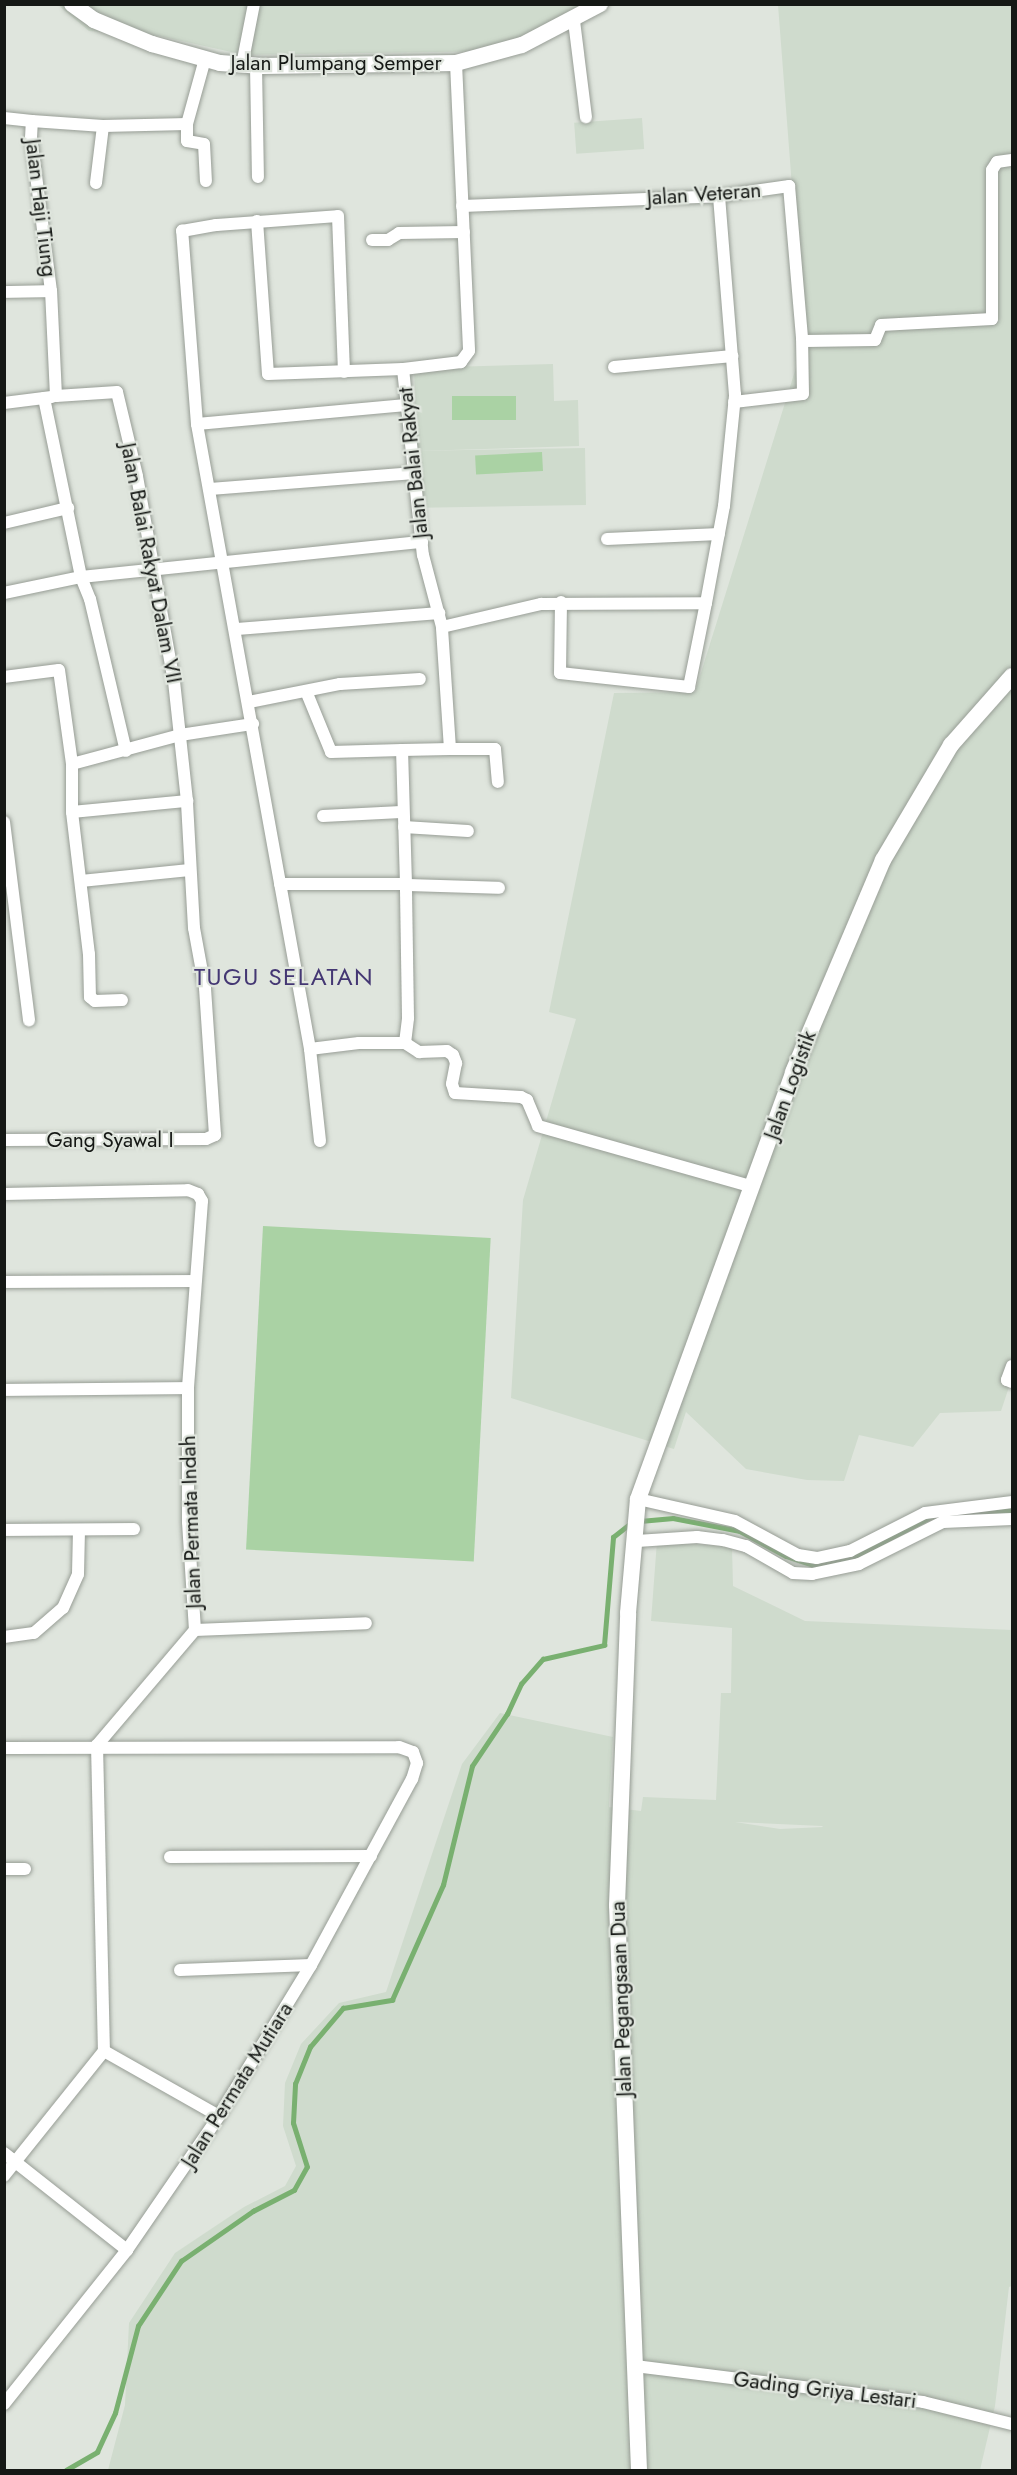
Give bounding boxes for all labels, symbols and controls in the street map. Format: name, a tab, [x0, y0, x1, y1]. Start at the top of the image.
street label: Jalan Plumpang Semper	[230, 50, 442, 76]
street label: Jalan Haji Tiung	[20, 138, 62, 278]
street label: Jalan Veteran	[646, 177, 762, 211]
street label: Jalan Balai Rakyat	[393, 386, 433, 540]
street label: Jalan Balai Rakyat Dalam VII	[115, 441, 187, 685]
district label: TUGU SELATAN	[194, 963, 374, 991]
street label: Jalan Logistik	[759, 1027, 821, 1143]
street label: Gang Syawal I	[46, 1127, 174, 1153]
street label: Jalan Permata Indah	[175, 1435, 207, 1609]
street label: Jalan Pegangsaan Dua	[605, 1901, 637, 2097]
street label: Jalan Permata Mutiara	[176, 1998, 298, 2172]
street label: Gading Griya Lestari	[732, 2366, 918, 2414]

